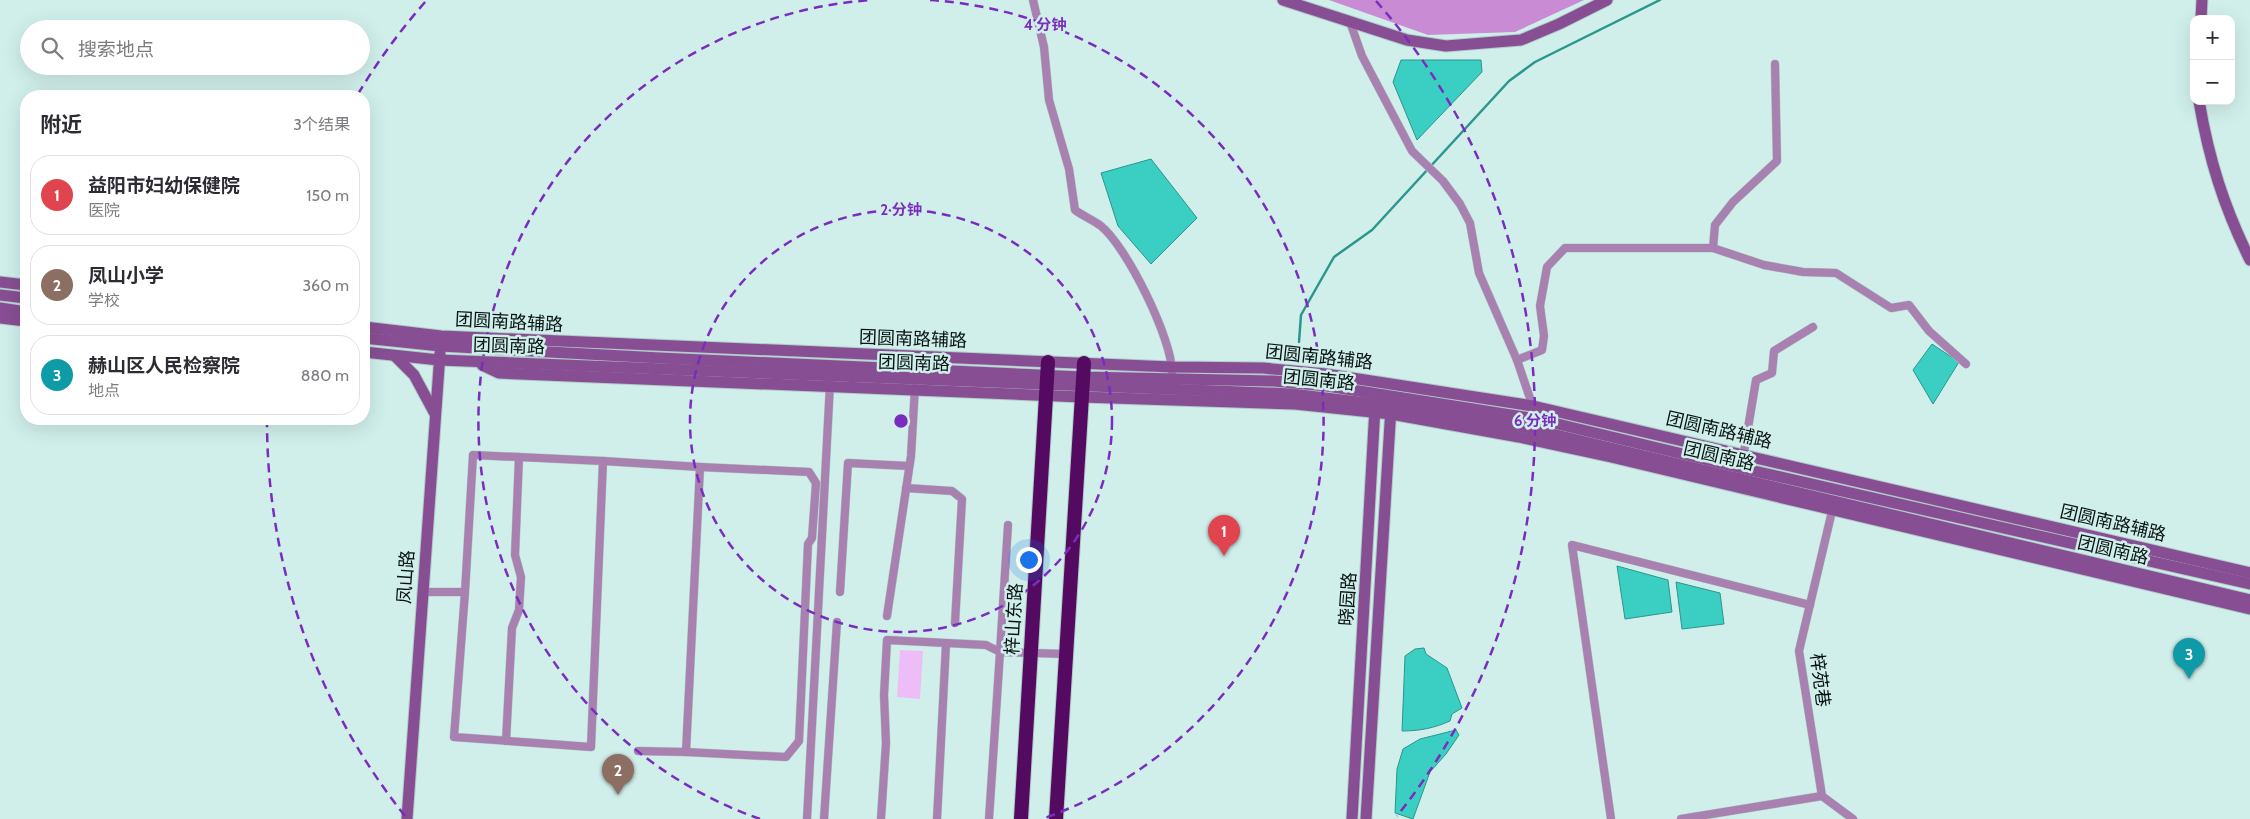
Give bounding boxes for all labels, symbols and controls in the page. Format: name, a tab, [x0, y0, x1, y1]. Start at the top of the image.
map controls	[2190, 15, 2235, 105]
button: +	[2190, 15, 2235, 60]
text: 4 分钟	[1024, 16, 1066, 34]
search box	[20, 20, 370, 75]
icon: search	[38, 34, 66, 62]
text: 搜索地点	[78, 38, 154, 61]
button: −	[2190, 60, 2235, 105]
text: 附近	[40, 112, 82, 137]
text: 3个结果	[293, 115, 350, 134]
text: 益阳市妇幼保健院	[88, 174, 240, 197]
text: 1	[54, 186, 60, 205]
text: 150 m	[306, 186, 349, 205]
text: 医院	[88, 201, 120, 220]
text: 2 分钟	[880, 201, 922, 219]
text: 凤山小学	[88, 264, 164, 287]
text: 2	[53, 276, 61, 295]
text: 360 m	[302, 276, 349, 295]
text: 学校	[88, 291, 120, 310]
street label: 团圆南路辅路	[454, 308, 564, 336]
street label: 团圆南路辅路	[859, 326, 967, 352]
street label: 团圆南路	[473, 334, 545, 358]
street label: 团圆南路辅路	[1264, 340, 1374, 374]
street label: 团圆南路	[878, 351, 950, 375]
text: 赫山区人民检察院	[88, 354, 240, 377]
street label: 团圆南路	[1282, 365, 1356, 395]
text: 3	[53, 366, 61, 385]
text: 880 m	[301, 366, 349, 385]
text: 地点	[88, 381, 120, 400]
street label: 团圆南路辅路	[1664, 407, 1774, 453]
centre of rings	[892, 412, 910, 430]
text: 6 分钟	[1514, 412, 1556, 430]
street label: 团圆南路	[1681, 437, 1757, 475]
street label: 团圆南路辅路	[2058, 500, 2168, 546]
pin: 1	[1208, 515, 1240, 556]
street label: 团圆南路	[2075, 531, 2151, 569]
your location	[1016, 547, 1042, 573]
street label: 凤山路	[393, 549, 419, 605]
street label: 晓园路	[1335, 571, 1361, 627]
street label: 梓山东路	[1001, 582, 1027, 656]
pin: 3	[2173, 638, 2205, 679]
street label: 梓苑巷	[1806, 652, 1834, 708]
pin: 2	[602, 754, 634, 795]

